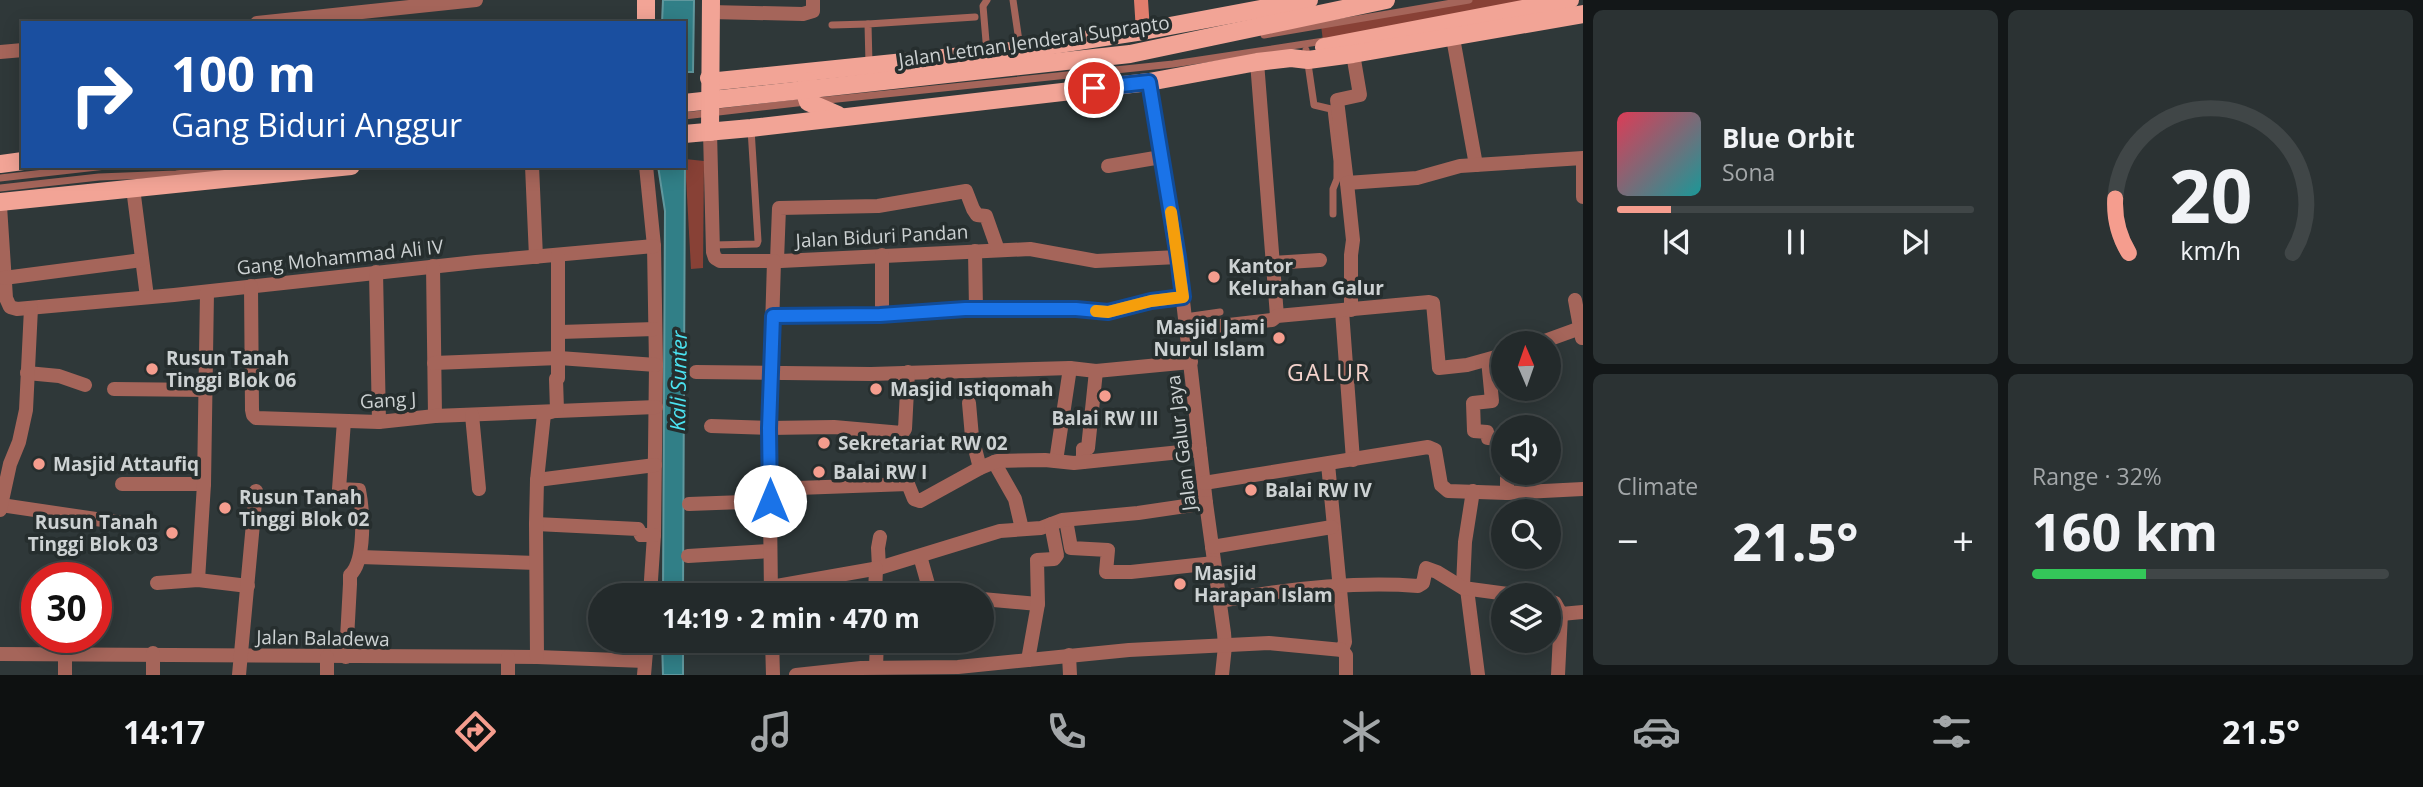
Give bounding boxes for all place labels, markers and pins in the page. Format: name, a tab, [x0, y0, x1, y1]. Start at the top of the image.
pin	[1064, 58, 1124, 118]
place label: Kantor Kelurahan Galur	[1228, 253, 1384, 301]
marker: Kantor Kelurahan Galur	[1206, 269, 1222, 285]
place label: Masjid Jami Nurul Islam	[1154, 314, 1265, 362]
marker: Masjid Jami Nurul Islam	[1271, 330, 1287, 346]
place label: Rusun Tanah Tinggi Blok 06	[166, 345, 296, 393]
marker: Rusun Tanah Tinggi Blok 06	[144, 361, 160, 377]
place label: Masjid Istiqomah	[890, 376, 1054, 402]
marker: Masjid Istiqomah	[868, 381, 884, 397]
marker: Balai RW III	[1097, 388, 1113, 404]
place label: Balai RW III	[1052, 405, 1158, 431]
place label: Sekretariat RW 02	[838, 430, 1008, 456]
marker: Sekretariat RW 02	[816, 435, 832, 451]
place label: Masjid Attaufiq	[53, 451, 199, 477]
marker: Masjid Attaufiq	[31, 456, 47, 472]
place label: Balai RW I	[833, 459, 927, 485]
marker: Balai RW I	[811, 464, 827, 480]
place label: Balai RW IV	[1265, 477, 1372, 503]
marker: Balai RW IV	[1243, 482, 1259, 498]
place label: Rusun Tanah Tinggi Blok 02	[239, 484, 369, 532]
marker: Rusun Tanah Tinggi Blok 02	[217, 500, 233, 516]
place label: Rusun Tanah Tinggi Blok 03	[28, 509, 158, 557]
marker: Rusun Tanah Tinggi Blok 03	[164, 525, 180, 541]
place label: Masjid Harapan Islam	[1194, 560, 1333, 608]
marker: Masjid Harapan Islam	[1172, 576, 1188, 592]

